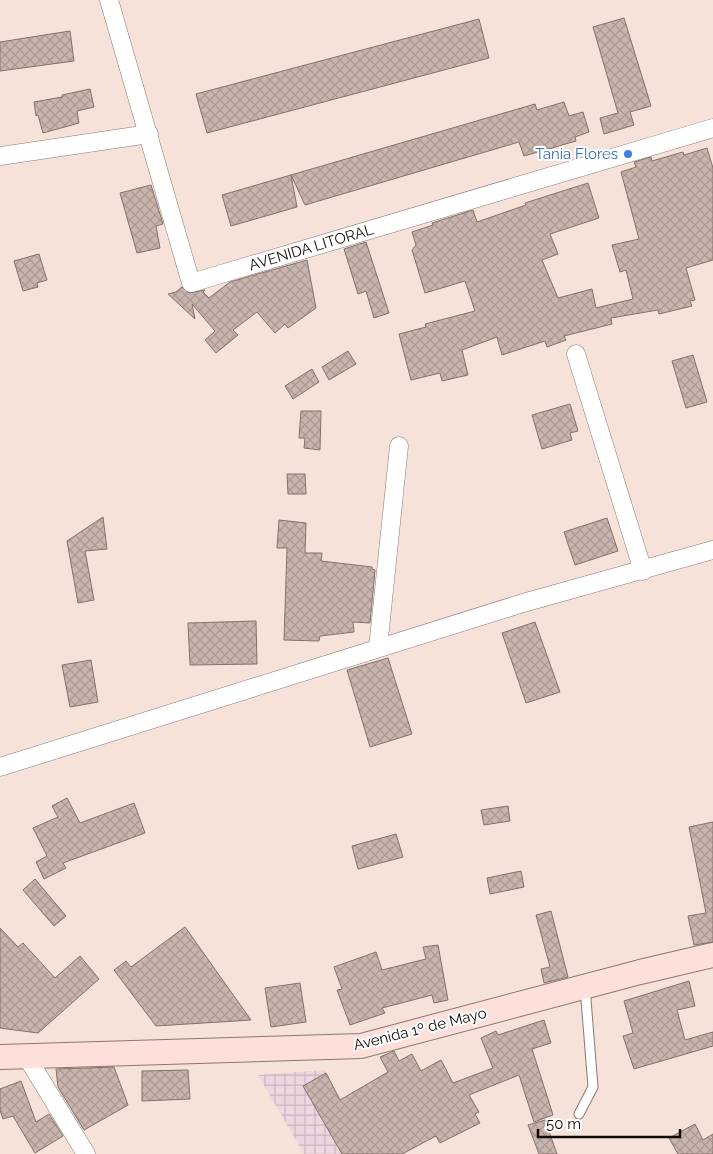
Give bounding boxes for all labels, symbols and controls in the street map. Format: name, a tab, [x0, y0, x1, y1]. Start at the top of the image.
place label: Tania Flores	[535, 145, 618, 163]
marker: Tania Flores	[622, 148, 634, 160]
street label: AVENIDA LITORAL	[247, 220, 376, 274]
street label: Avenida 1º de Mayo	[352, 1004, 488, 1054]
scale bar	[538, 1106, 680, 1138]
text: 50 m	[546, 1115, 581, 1133]

